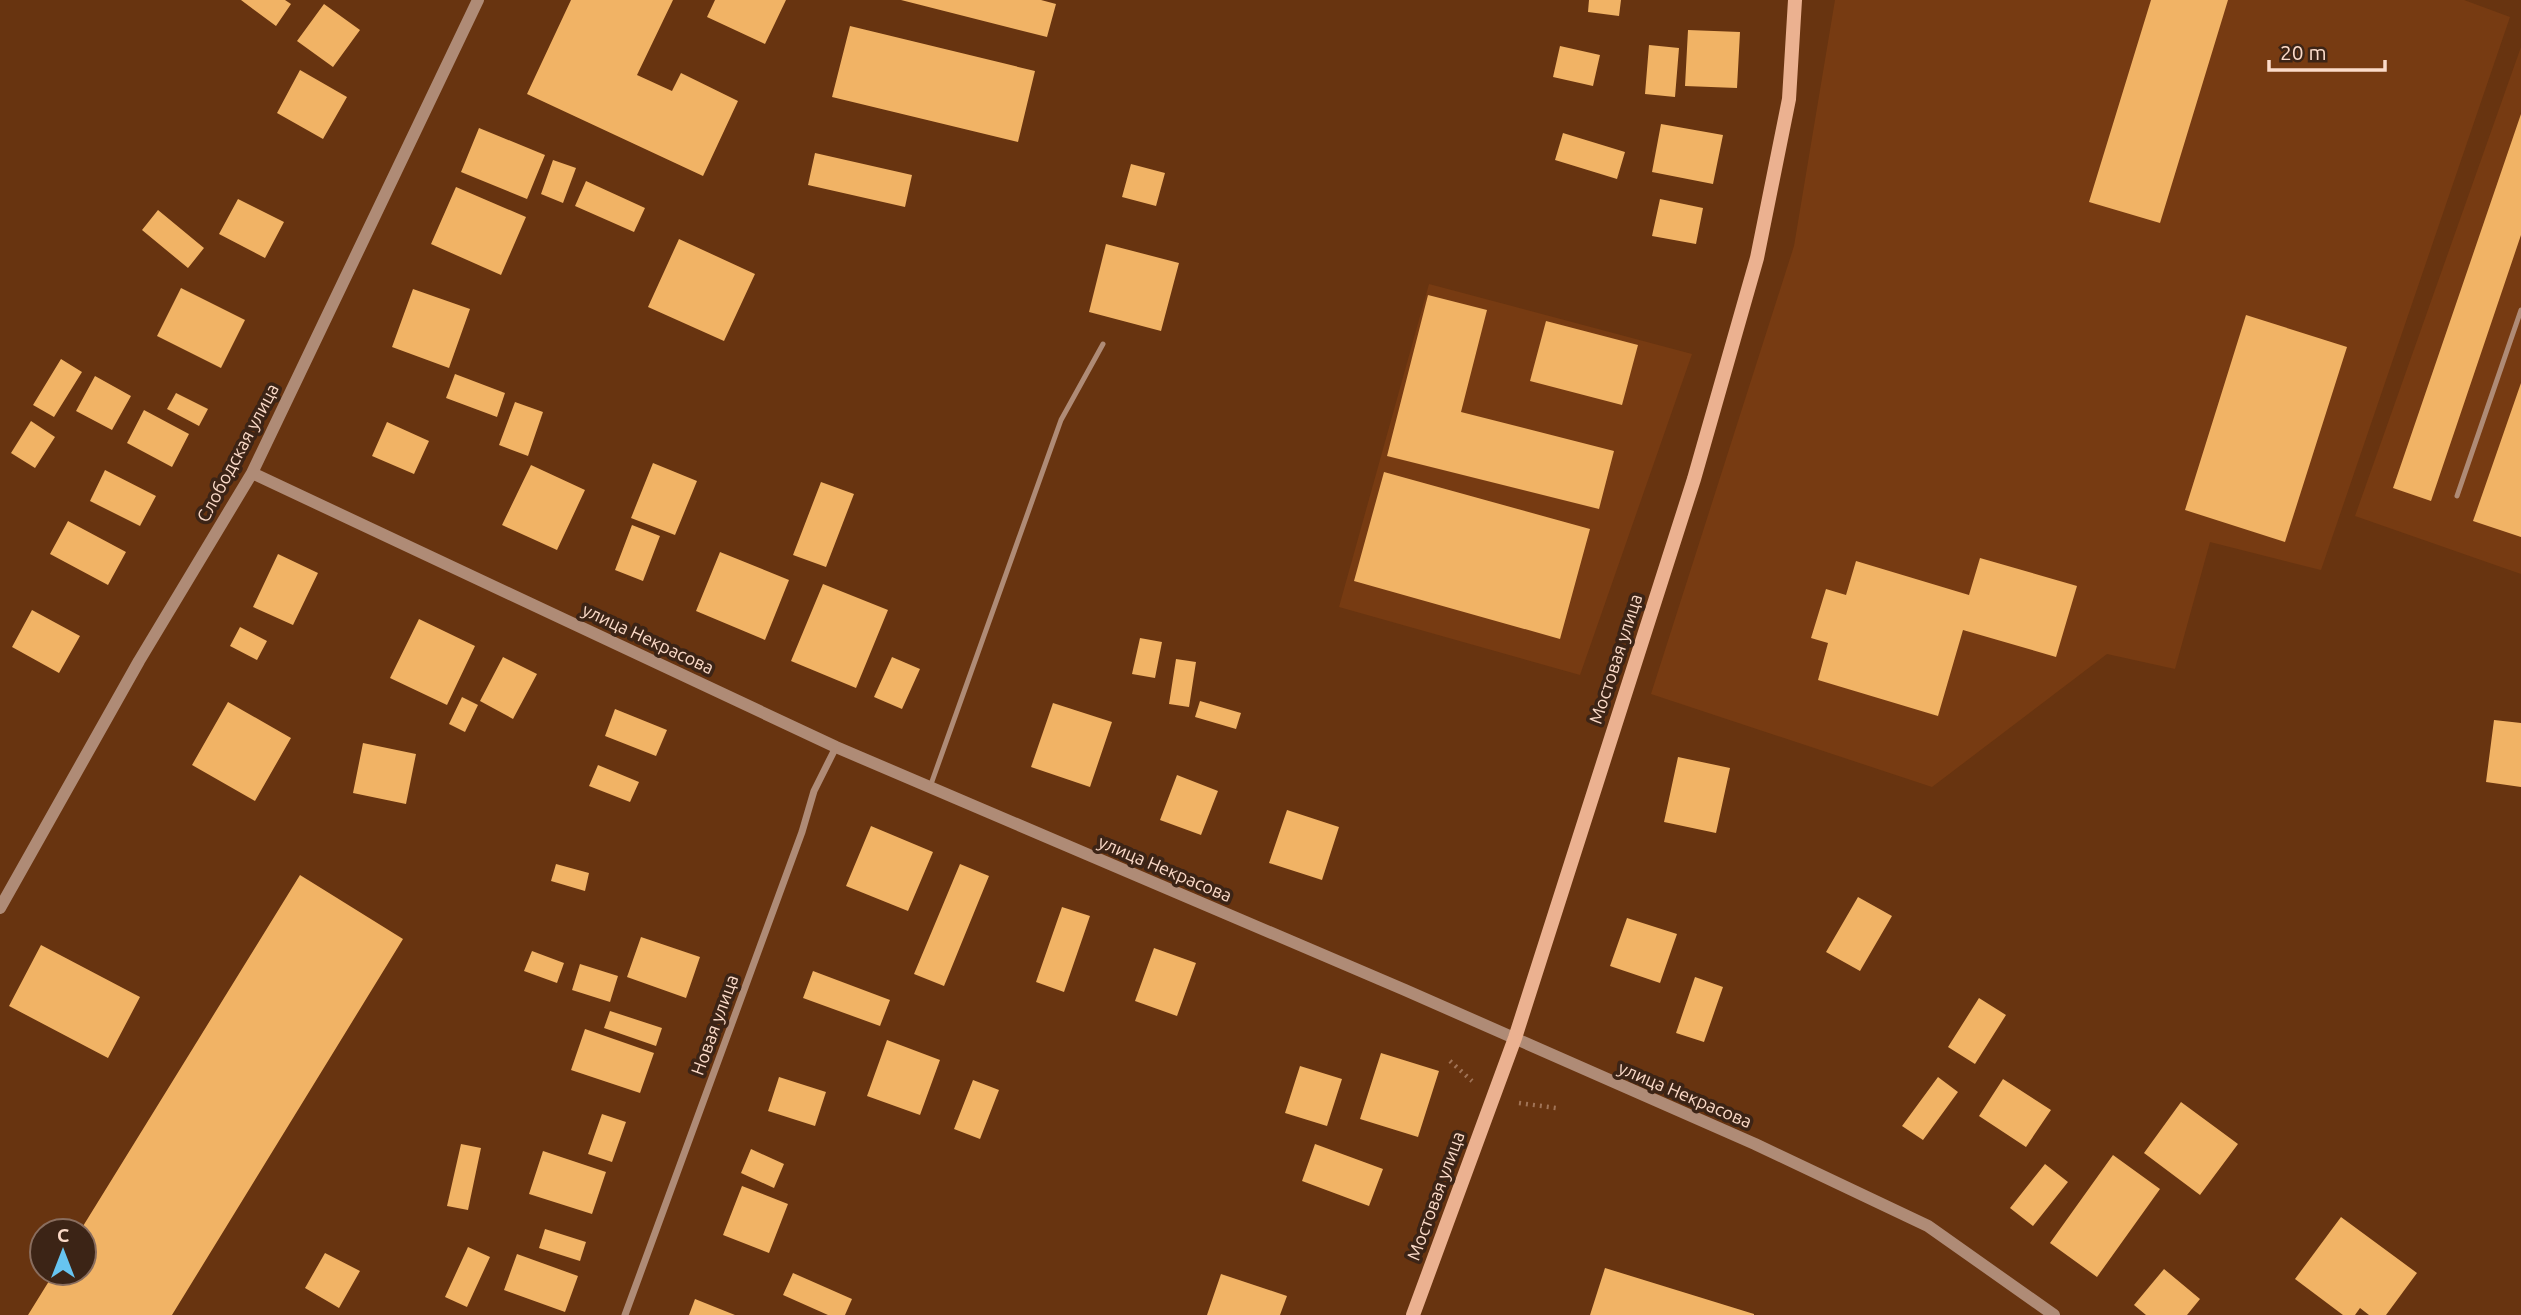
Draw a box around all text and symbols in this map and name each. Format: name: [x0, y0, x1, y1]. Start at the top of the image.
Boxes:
scale bar: [2269, 28, 2384, 72]
text: 20 m: [2280, 40, 2327, 64]
street label: Слободская улица: [192, 380, 282, 525]
street label: Мостовая улица: [1585, 591, 1646, 726]
street label: улица Некрасова: [579, 599, 717, 677]
street label: улица Некрасова: [1096, 831, 1235, 905]
street label: Новая улица: [687, 972, 741, 1078]
street label: улица Некрасова: [1616, 1057, 1755, 1131]
street label: Мостовая улица: [1402, 1129, 1468, 1263]
north arrow: [28, 1217, 98, 1287]
text: С: [57, 1224, 69, 1246]

